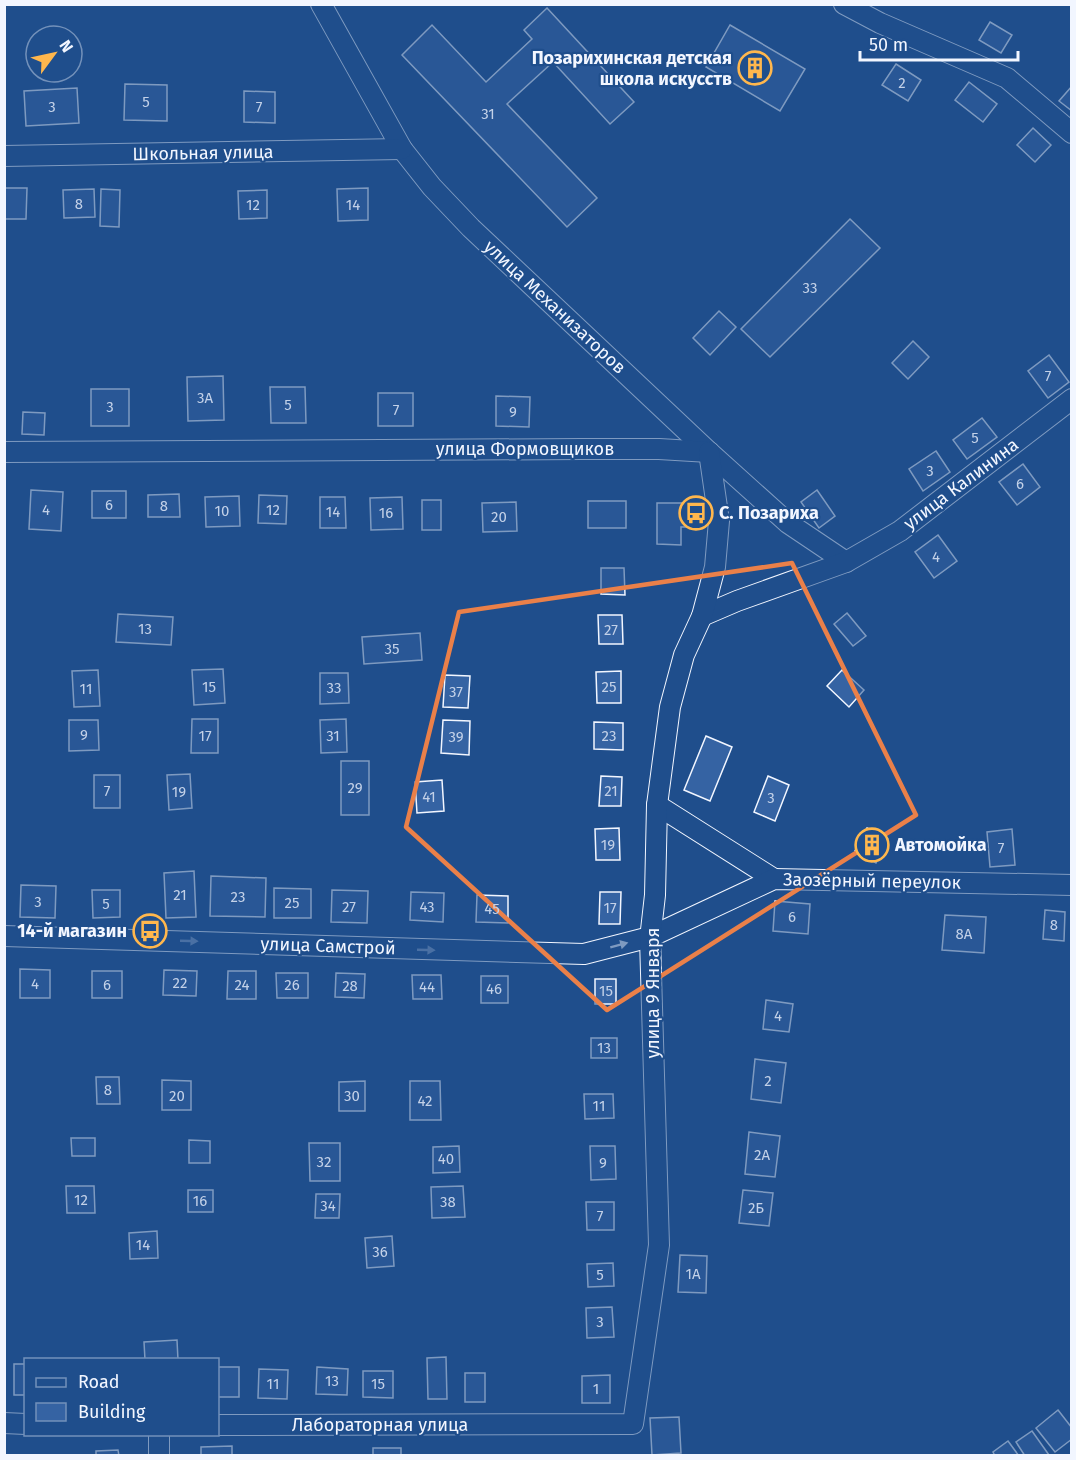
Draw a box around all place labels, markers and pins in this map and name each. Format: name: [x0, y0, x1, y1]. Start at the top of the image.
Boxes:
place label: Позарихинская детская школа искусств: [532, 47, 732, 90]
building icon: Позарихинская детская школа искусств: [737, 50, 773, 86]
bus stop icon: С. Позариха: [678, 495, 714, 531]
place label: С. Позариха: [719, 502, 819, 524]
building icon: Автомойка: [854, 827, 890, 863]
place label: Автомойка: [894, 834, 987, 856]
bus stop icon: 14-й магазин: [132, 913, 168, 949]
place label: 14-й магазин: [17, 920, 127, 942]

